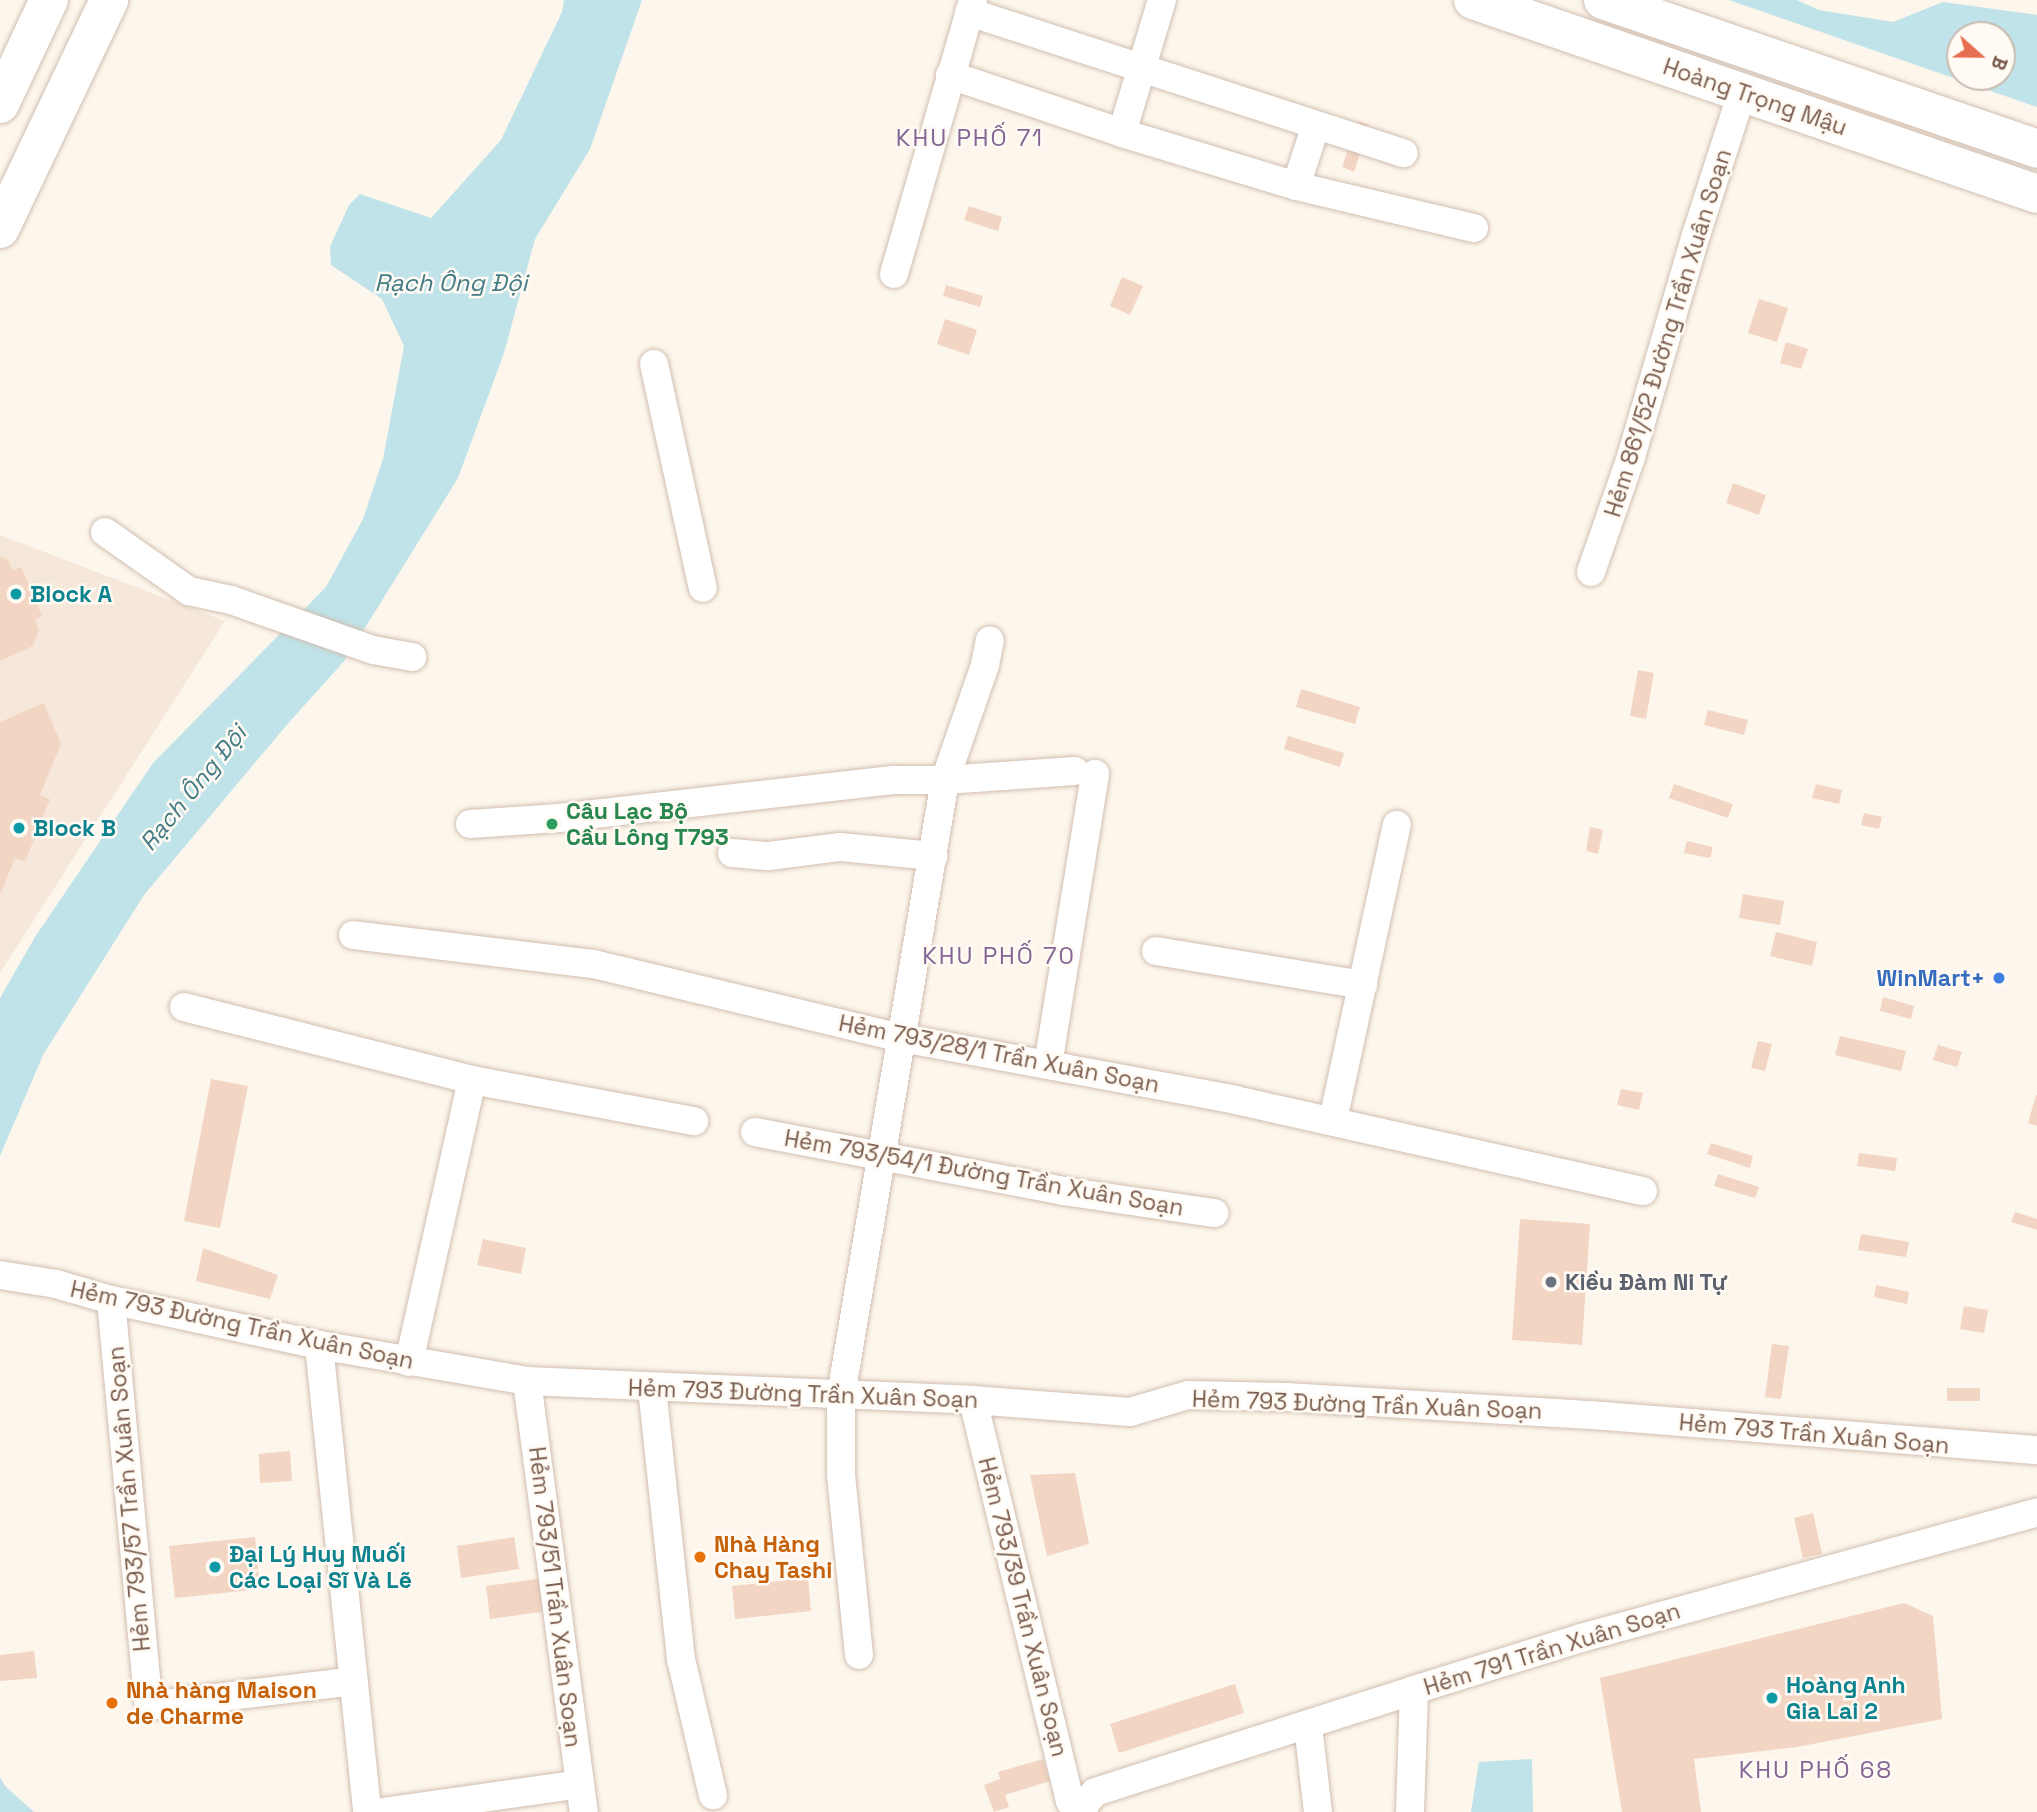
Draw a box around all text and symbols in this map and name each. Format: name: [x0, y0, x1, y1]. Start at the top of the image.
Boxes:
north arrow: [1946, 21, 2016, 91]
street label: Hoàng Trọng Mậu: [1659, 52, 1851, 142]
text: B: [1985, 53, 2013, 73]
district label: KHU PHỐ 71: [897, 124, 1043, 152]
street label: Hẻm 861/52 Đường Trần Xuân Soạn: [1599, 145, 1737, 521]
water label: Rạch Ông Đội: [375, 269, 527, 297]
place label: Block A: [30, 580, 112, 608]
marker: Block A: [8, 586, 24, 602]
water label: Rạch Ông Đội: [134, 720, 252, 856]
place label: Câu Lạc Bộ Cầu Lông T793: [566, 797, 729, 851]
place label: Block B: [33, 814, 116, 842]
marker: Câu Lạc Bộ Cầu Lông T793: [544, 816, 560, 832]
marker: Block B: [11, 820, 27, 836]
district label: KHU PHỐ 70: [923, 942, 1075, 970]
place label: WinMart+: [1877, 964, 1985, 992]
marker: WinMart+: [1991, 970, 2007, 986]
street label: Hẻm 793/28/1 Trần Xuân Soạn: [836, 1009, 1162, 1099]
street label: Hẻm 793/54/1 Đường Trần Xuân Soạn: [782, 1124, 1186, 1222]
place label: Kiều Đàm Ni Tự: [1565, 1268, 1728, 1296]
marker: Kiều Đàm Ni Tự: [1543, 1274, 1559, 1290]
street label: Hẻm 793 Đường Trần Xuân Soạn: [67, 1275, 417, 1375]
street label: Hẻm 793/57 Trần Xuân Soạn: [102, 1345, 156, 1653]
street label: Hẻm 793 Đường Trần Xuân Soạn: [627, 1374, 979, 1414]
street label: Hẻm 793 Đường Trần Xuân Soạn: [1191, 1385, 1543, 1425]
street label: Hẻm 793 Trần Xuân Soạn: [1677, 1408, 1951, 1460]
street label: Hẻm 793/51 Trần Xuân Soạn: [523, 1445, 587, 1749]
street label: Hẻm 793/39 Trần Xuân Soạn: [972, 1454, 1074, 1760]
place label: Nhà Hàng Chay Tashi: [714, 1530, 833, 1584]
place label: Đại Lý Huy Muối Các Loại Sĩ Và Lẽ: [229, 1540, 412, 1594]
marker: Nhà Hàng Chay Tashi: [692, 1549, 708, 1565]
marker: Đại Lý Huy Muối Các Loại Sĩ Và Lẽ: [207, 1559, 223, 1575]
street label: Hẻm 791 Trần Xuân Soạn: [1420, 1597, 1684, 1701]
place label: Hoàng Anh Gia Lai 2: [1786, 1671, 1906, 1725]
place label: Nhà hàng Maison de Charme: [126, 1676, 317, 1730]
marker: Hoàng Anh Gia Lai 2: [1764, 1690, 1780, 1706]
marker: Nhà hàng Maison de Charme: [104, 1695, 120, 1711]
district label: KHU PHỐ 68: [1740, 1756, 1892, 1784]

